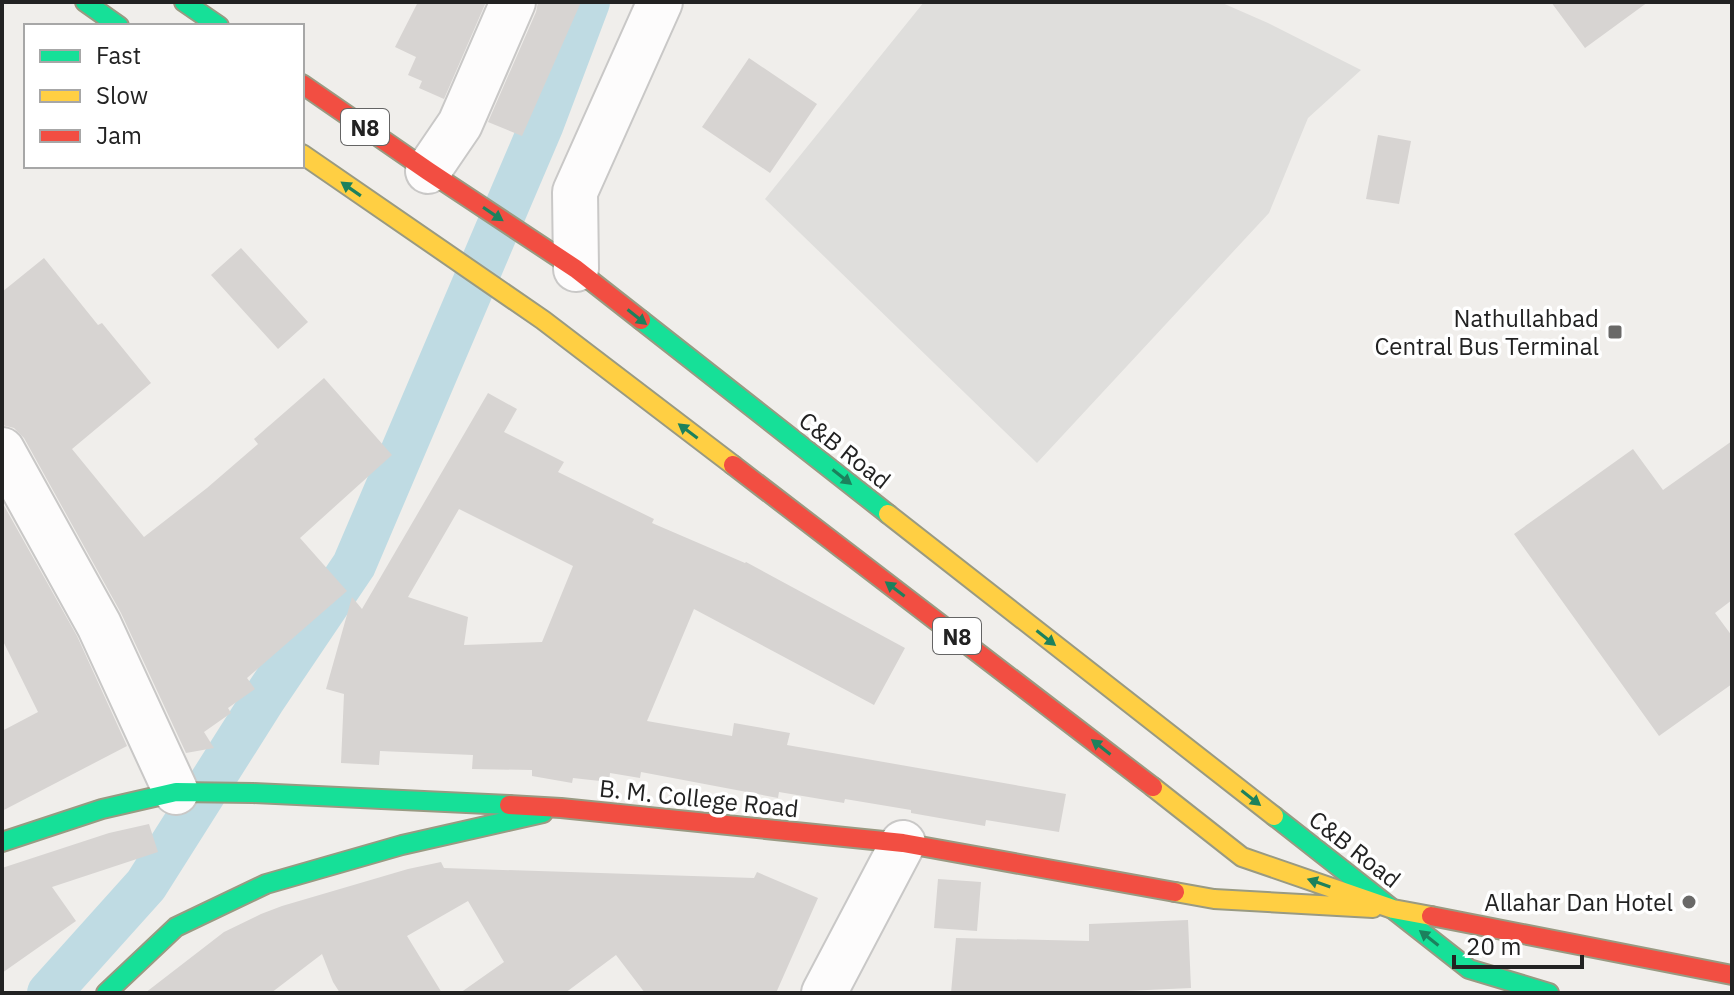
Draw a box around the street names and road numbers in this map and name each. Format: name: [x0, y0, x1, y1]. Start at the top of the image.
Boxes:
road number: N8: [341, 109, 389, 145]
street label: C&B Road: [793, 404, 897, 496]
road number: N8: [933, 618, 981, 654]
street label: B. M. College Road: [598, 772, 800, 824]
street label: C&B Road: [1303, 803, 1407, 895]

